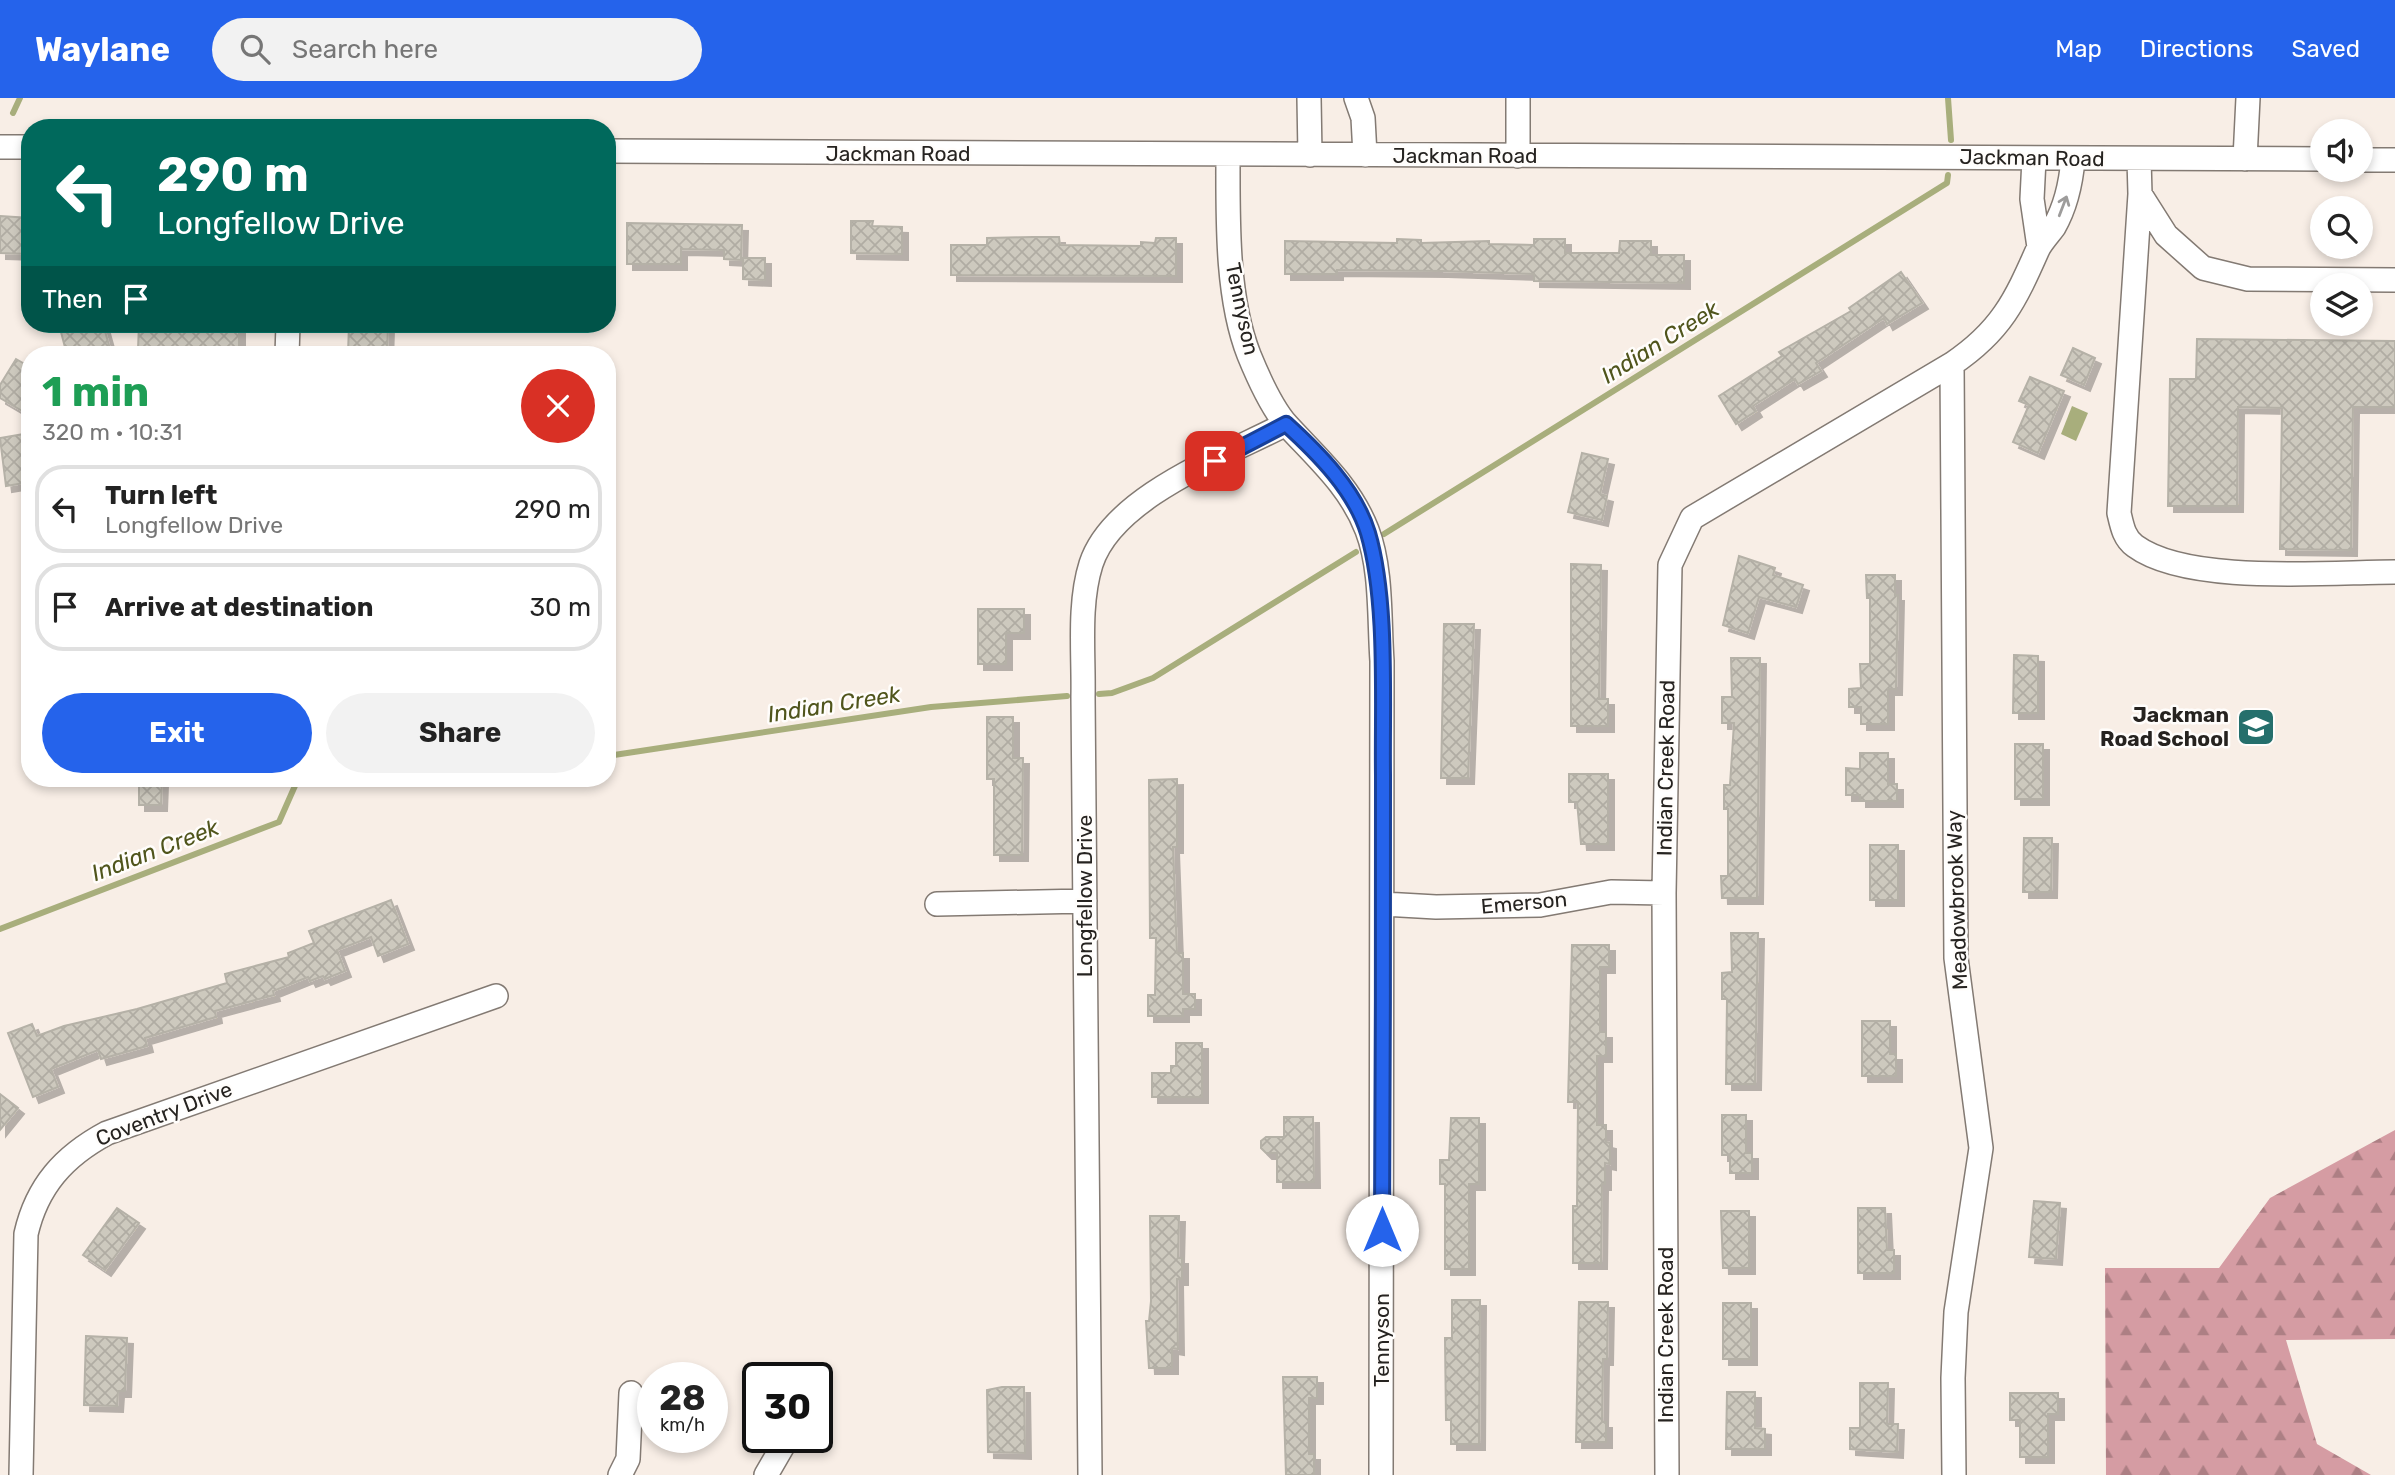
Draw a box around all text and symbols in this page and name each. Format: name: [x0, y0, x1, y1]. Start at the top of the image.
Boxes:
search box: [212, 18, 702, 81]
text: Waylane: [35, 30, 170, 69]
icon: search: [236, 30, 274, 68]
text: Search here: [292, 34, 438, 65]
text: Map: [2055, 35, 2102, 63]
text: Directions: [2140, 35, 2253, 63]
text: Saved: [2291, 35, 2360, 63]
map controls: [2310, 119, 2373, 336]
button: sound: [2310, 119, 2373, 182]
street label: Jackman Road: [825, 141, 971, 166]
street label: Jackman Road: [1392, 143, 1538, 168]
street label: Jackman Road: [1959, 144, 2105, 171]
text: 290 m: [157, 145, 309, 203]
icon: left: [42, 147, 133, 238]
one-way arrow: [2058, 195, 2071, 217]
button: search: [2310, 196, 2373, 259]
text: Longfellow Drive: [157, 204, 405, 242]
street label: Tennyson: [1221, 260, 1264, 357]
button: layers: [2310, 273, 2373, 336]
icon: arrive: [117, 280, 155, 318]
text: Then: [42, 284, 103, 315]
water label: Indian Creek: [1596, 294, 1725, 389]
text: 1 min: [42, 367, 149, 417]
button: close: [521, 369, 595, 443]
text: 320 m · 10:31: [42, 418, 182, 446]
pin: [1185, 431, 1245, 491]
icon: arrive: [1196, 442, 1234, 480]
text: Turn left: [105, 480, 217, 511]
icon: left: [46, 490, 84, 528]
text: 290 m: [514, 494, 591, 525]
text: Longfellow Drive: [105, 511, 283, 539]
icon: arrive: [46, 588, 84, 626]
text: Arrive at destination: [105, 592, 373, 623]
text: 30 m: [529, 592, 591, 623]
water label: Indian Creek: [766, 680, 904, 728]
street label: Indian Creek Road: [1651, 680, 1680, 856]
button: Exit: [42, 693, 312, 773]
button: Share: [326, 693, 595, 773]
place label: Jackman Road School: [2100, 702, 2229, 751]
school or university icon: Jackman Road School: [2235, 706, 2277, 748]
street label: Meadowbrook Way: [1941, 809, 1972, 991]
water label: Indian Creek: [87, 812, 224, 887]
street label: Longfellow Drive: [1072, 815, 1097, 977]
street label: Emerson: [1480, 886, 1568, 919]
street label: Coventry Drive: [92, 1076, 236, 1151]
position arrow: [1345, 1193, 1419, 1267]
street label: Indian Creek Road: [1653, 1247, 1678, 1423]
street label: Tennyson: [1369, 1293, 1394, 1387]
speed limit sign: 30: [742, 1362, 833, 1453]
text: 28: [659, 1377, 706, 1419]
text: km/h: [660, 1414, 705, 1436]

